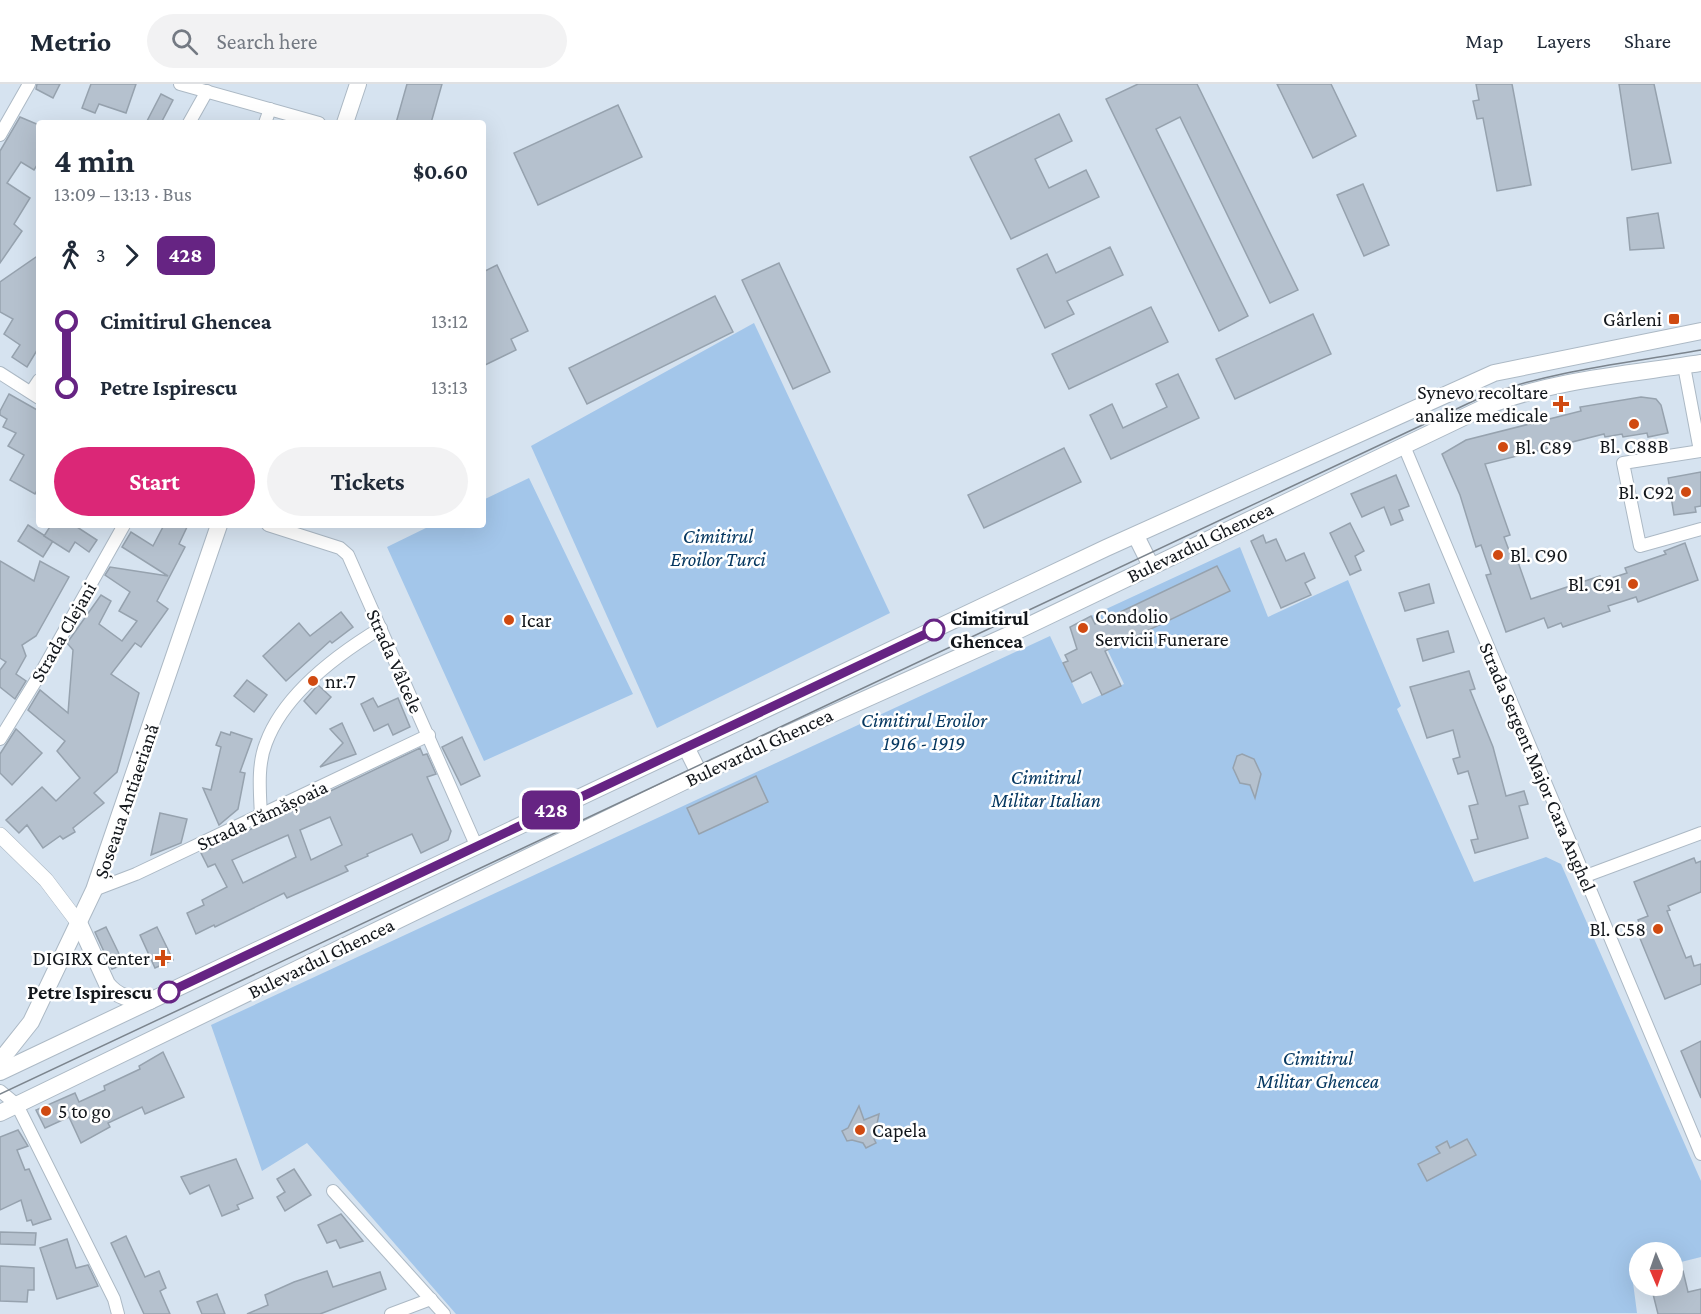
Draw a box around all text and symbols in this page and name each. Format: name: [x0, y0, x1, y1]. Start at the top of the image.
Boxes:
search box: [147, 14, 567, 68]
icon: search: [168, 25, 201, 58]
text: Metrio: [30, 26, 111, 57]
text: Search here: [216, 29, 317, 54]
text: Map: [1465, 29, 1504, 53]
text: Layers: [1537, 29, 1591, 53]
text: Share: [1624, 29, 1671, 53]
text: 4 min: [54, 142, 135, 179]
text: $0.60: [413, 159, 468, 184]
text: 13:09 – 13:13 · Bus: [54, 183, 192, 205]
icon: walk: [54, 239, 87, 272]
icon: forward: [115, 239, 148, 272]
text: 428: [169, 243, 203, 267]
text: 3: [96, 244, 106, 266]
place label: Gârleni: [1603, 308, 1662, 330]
text: Cimitirul Ghencea: [100, 309, 271, 334]
text: 13:12: [431, 310, 468, 332]
marker: Gârleni: [1667, 312, 1681, 326]
text: Petre Ispirescu: [100, 375, 237, 400]
text: 13:13: [431, 376, 468, 398]
place label: Synevo recoltare analize medicale: [1415, 381, 1548, 426]
marker: Synevo recoltare analize medicale: [1552, 395, 1570, 413]
marker: Bl. C88B: [1627, 417, 1641, 431]
place label: Bl. C88B: [1600, 435, 1668, 457]
place label: Bl. C89: [1515, 436, 1572, 458]
marker: Bl. C89: [1496, 440, 1510, 454]
button: Start: [54, 447, 255, 516]
button: Tickets: [267, 447, 468, 516]
place label: Bl. C92: [1618, 481, 1674, 503]
marker: Bl. C92: [1679, 485, 1693, 499]
street label: Bulevardul Ghencea: [1123, 497, 1277, 587]
park label: Cimitirul Eroilor Turci: [670, 525, 766, 570]
place label: Bl. C90: [1510, 544, 1568, 566]
marker: Bl. C90: [1491, 548, 1505, 562]
place label: Bl. C91: [1568, 573, 1621, 595]
marker: Bl. C91: [1626, 577, 1640, 591]
street label: Strada Clejani: [26, 578, 101, 686]
place label: Condolio Servicii Funerare: [1095, 605, 1229, 650]
street label: Strada Vâlcele: [362, 606, 428, 717]
place label: Cimitirul Ghencea: [950, 607, 1029, 652]
place label: Icar: [521, 609, 552, 631]
marker: Icar: [502, 613, 516, 627]
marker: Cimitirul Ghencea: [923, 619, 945, 641]
marker: Condolio Servicii Funerare: [1076, 621, 1090, 635]
street label: Strada Sergent Major Cara Anghel: [1474, 639, 1601, 895]
place label: nr.7: [325, 670, 356, 692]
marker: nr.7: [306, 674, 320, 688]
street label: Bulevardul Ghencea: [682, 703, 836, 791]
park label: Cimitirul Eroilor 1916 - 1919: [861, 709, 988, 754]
street label: Șoseaua Antiaeriană: [89, 721, 165, 882]
park label: Cimitirul Militar Italian: [990, 766, 1101, 811]
street label: Strada Tămășoaia: [193, 775, 332, 857]
line badge: 428: [516, 790, 586, 830]
text: 428: [534, 798, 568, 822]
street label: Bulevardul Ghencea: [244, 913, 398, 1003]
place label: Bl. C58: [1590, 918, 1646, 940]
marker: Bl. C58: [1651, 922, 1665, 936]
place label: DIGIRX Center: [33, 947, 150, 969]
marker: DIGIRX Center: [154, 949, 172, 967]
place label: Petre Ispirescu: [27, 981, 153, 1003]
marker: Petre Ispirescu: [158, 981, 180, 1003]
park label: Cimitirul Militar Ghencea: [1256, 1047, 1379, 1092]
place label: 5 to go: [58, 1100, 111, 1123]
marker: 5 to go: [39, 1104, 53, 1118]
place label: Capela: [872, 1119, 927, 1142]
marker: Capela: [853, 1123, 867, 1137]
north arrow: [1629, 1242, 1683, 1296]
map controls: [1629, 1242, 1683, 1296]

